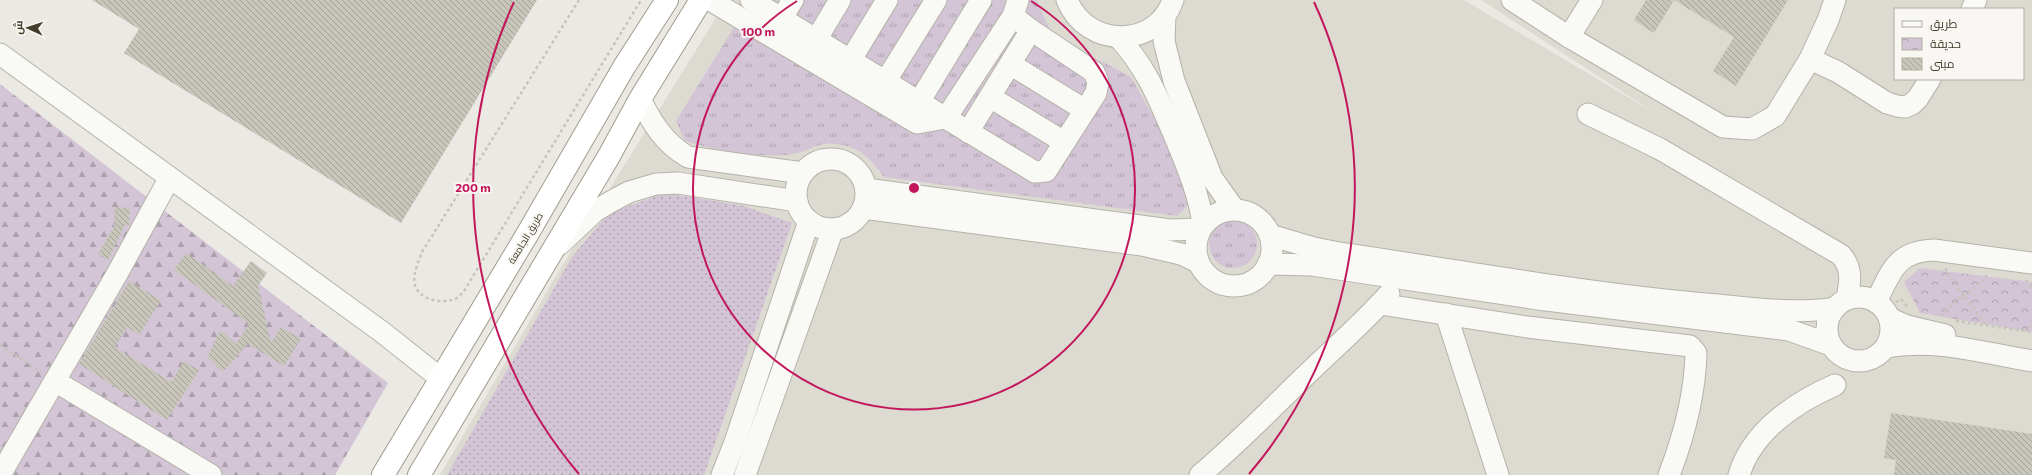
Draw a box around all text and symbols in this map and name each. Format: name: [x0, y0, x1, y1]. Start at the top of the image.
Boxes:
north arrow: [8, 8, 48, 48]
legend: [1894, 8, 2024, 80]
text: طريق: [1930, 16, 1958, 31]
text: ش: [11, 20, 25, 35]
text: 100 m: [741, 24, 775, 38]
text: حديقة: [1930, 36, 1961, 51]
text: مبنى: [1930, 56, 1955, 71]
text: 200 m: [455, 180, 491, 194]
centre of rings: [907, 181, 921, 195]
street label: طريق الجامعة: [505, 210, 546, 266]

